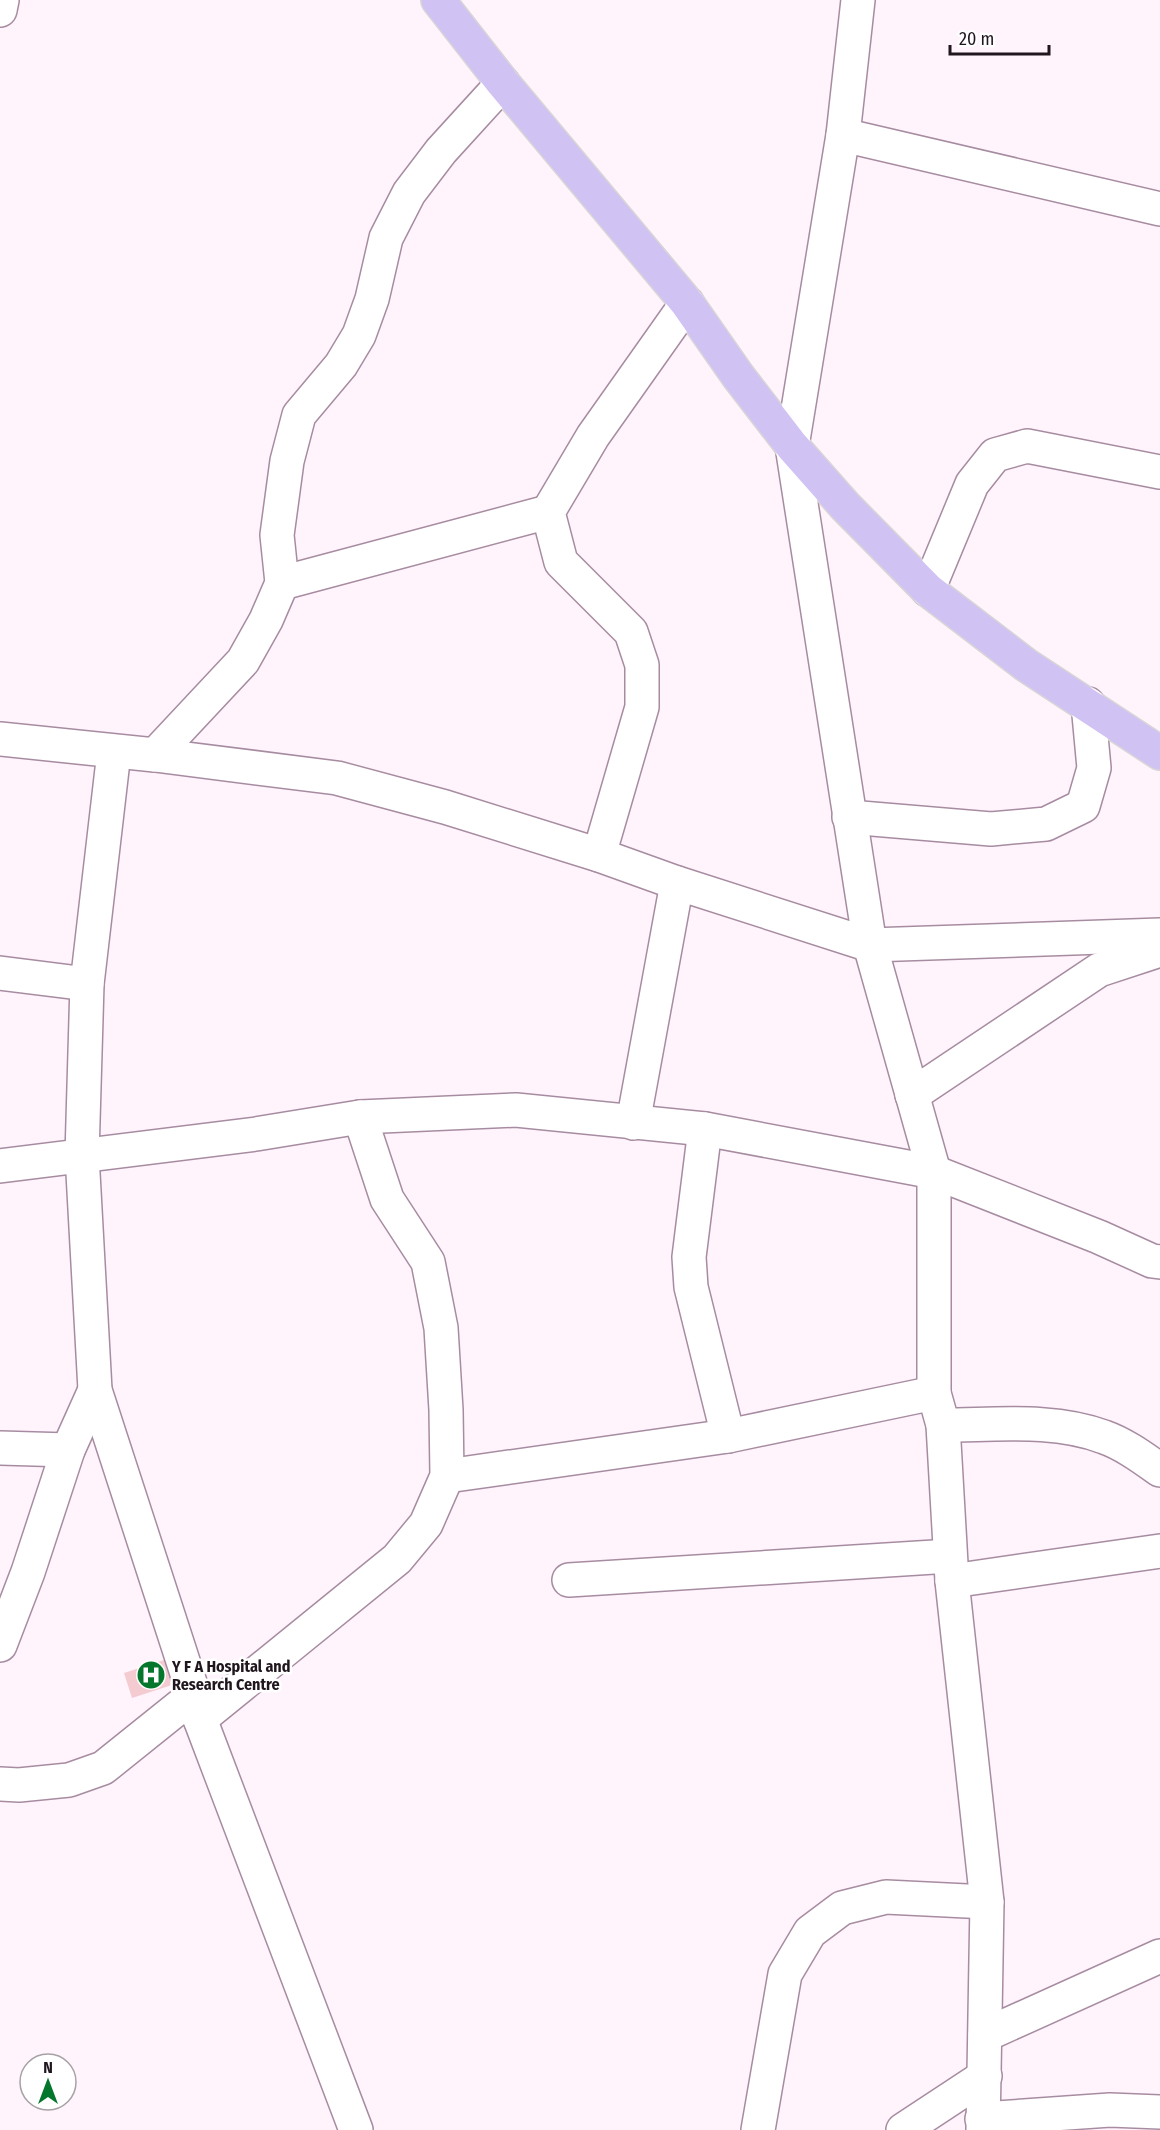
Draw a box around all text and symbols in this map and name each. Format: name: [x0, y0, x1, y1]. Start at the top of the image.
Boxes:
scale bar: [950, 18, 1049, 56]
text: 20 m: [959, 28, 994, 50]
place label: Y F A Hospital and Research Centre: [171, 1657, 290, 1694]
hospital icon: Y F A Hospital and Research Centre: [135, 1659, 167, 1691]
north arrow: [18, 2052, 78, 2112]
text: N: [43, 2058, 53, 2077]

